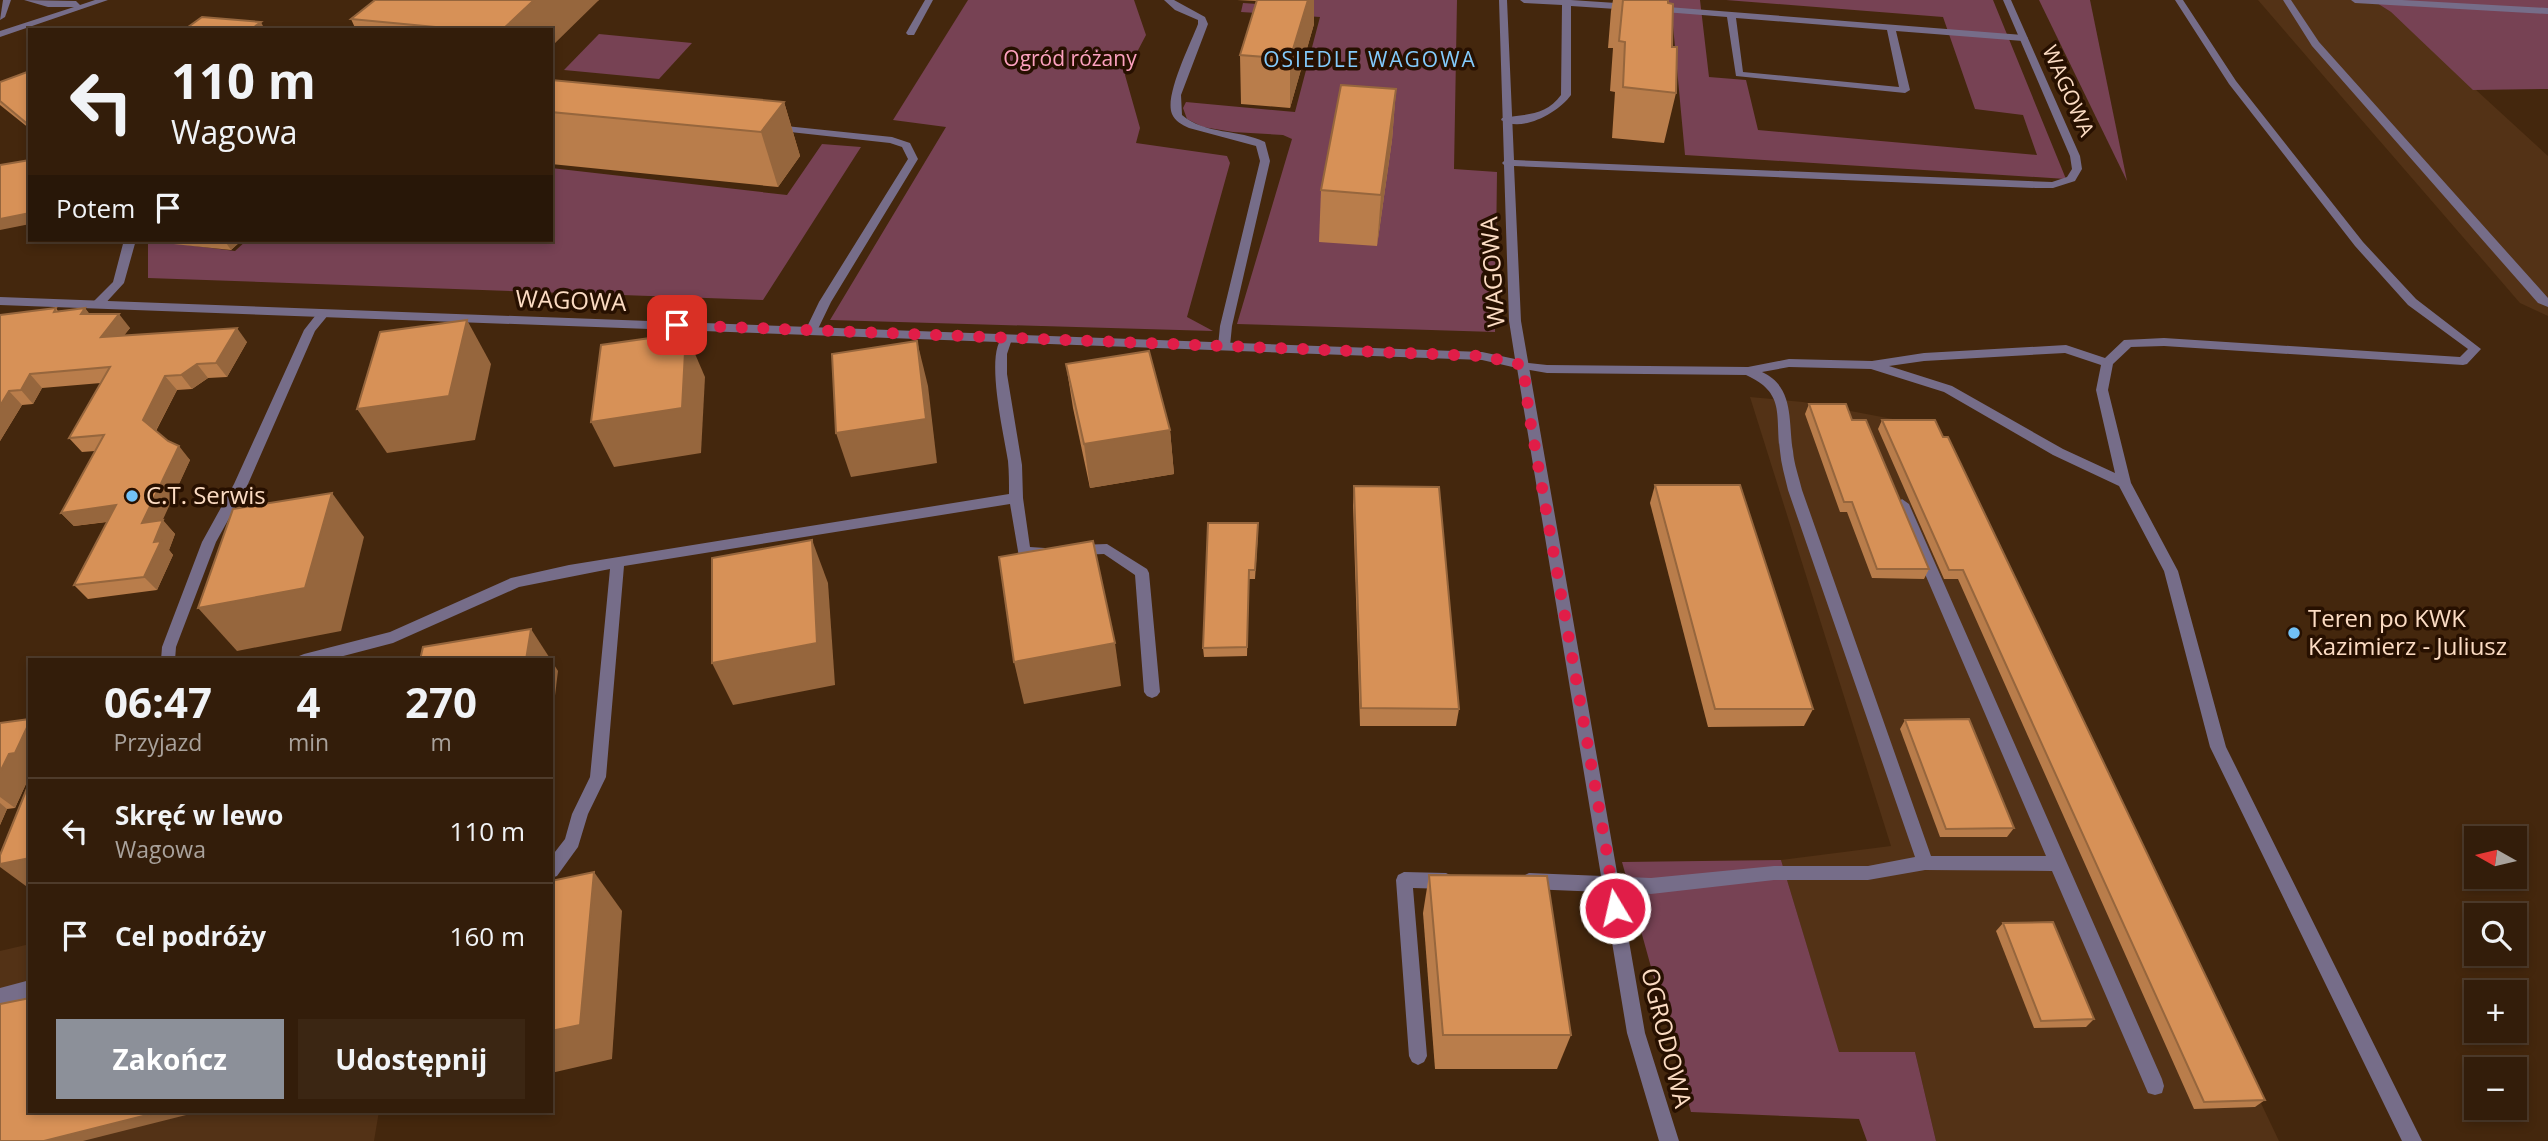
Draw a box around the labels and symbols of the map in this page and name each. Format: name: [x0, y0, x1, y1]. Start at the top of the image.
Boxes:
street label: WAGOWA: [2036, 41, 2102, 141]
park label: Ogród różany: [1003, 44, 1137, 72]
district label: OSIEDLE WAGOWA: [1263, 45, 1477, 73]
street label: WAGOWA: [1471, 215, 1512, 329]
street label: WAGOWA: [515, 281, 628, 318]
pin: [647, 295, 707, 355]
place label: C.T. Serwis: [146, 478, 266, 511]
marker: C.T. Serwis: [124, 488, 140, 504]
place label: Teren po KWK Kazimierz - Juliusz: [2308, 601, 2507, 662]
marker: Teren po KWK Kazimierz - Juliusz: [2286, 625, 2302, 641]
north arrow: [2464, 826, 2527, 889]
position arrow: [1578, 871, 1652, 945]
street label: OGRODOWA: [1634, 964, 1701, 1112]

